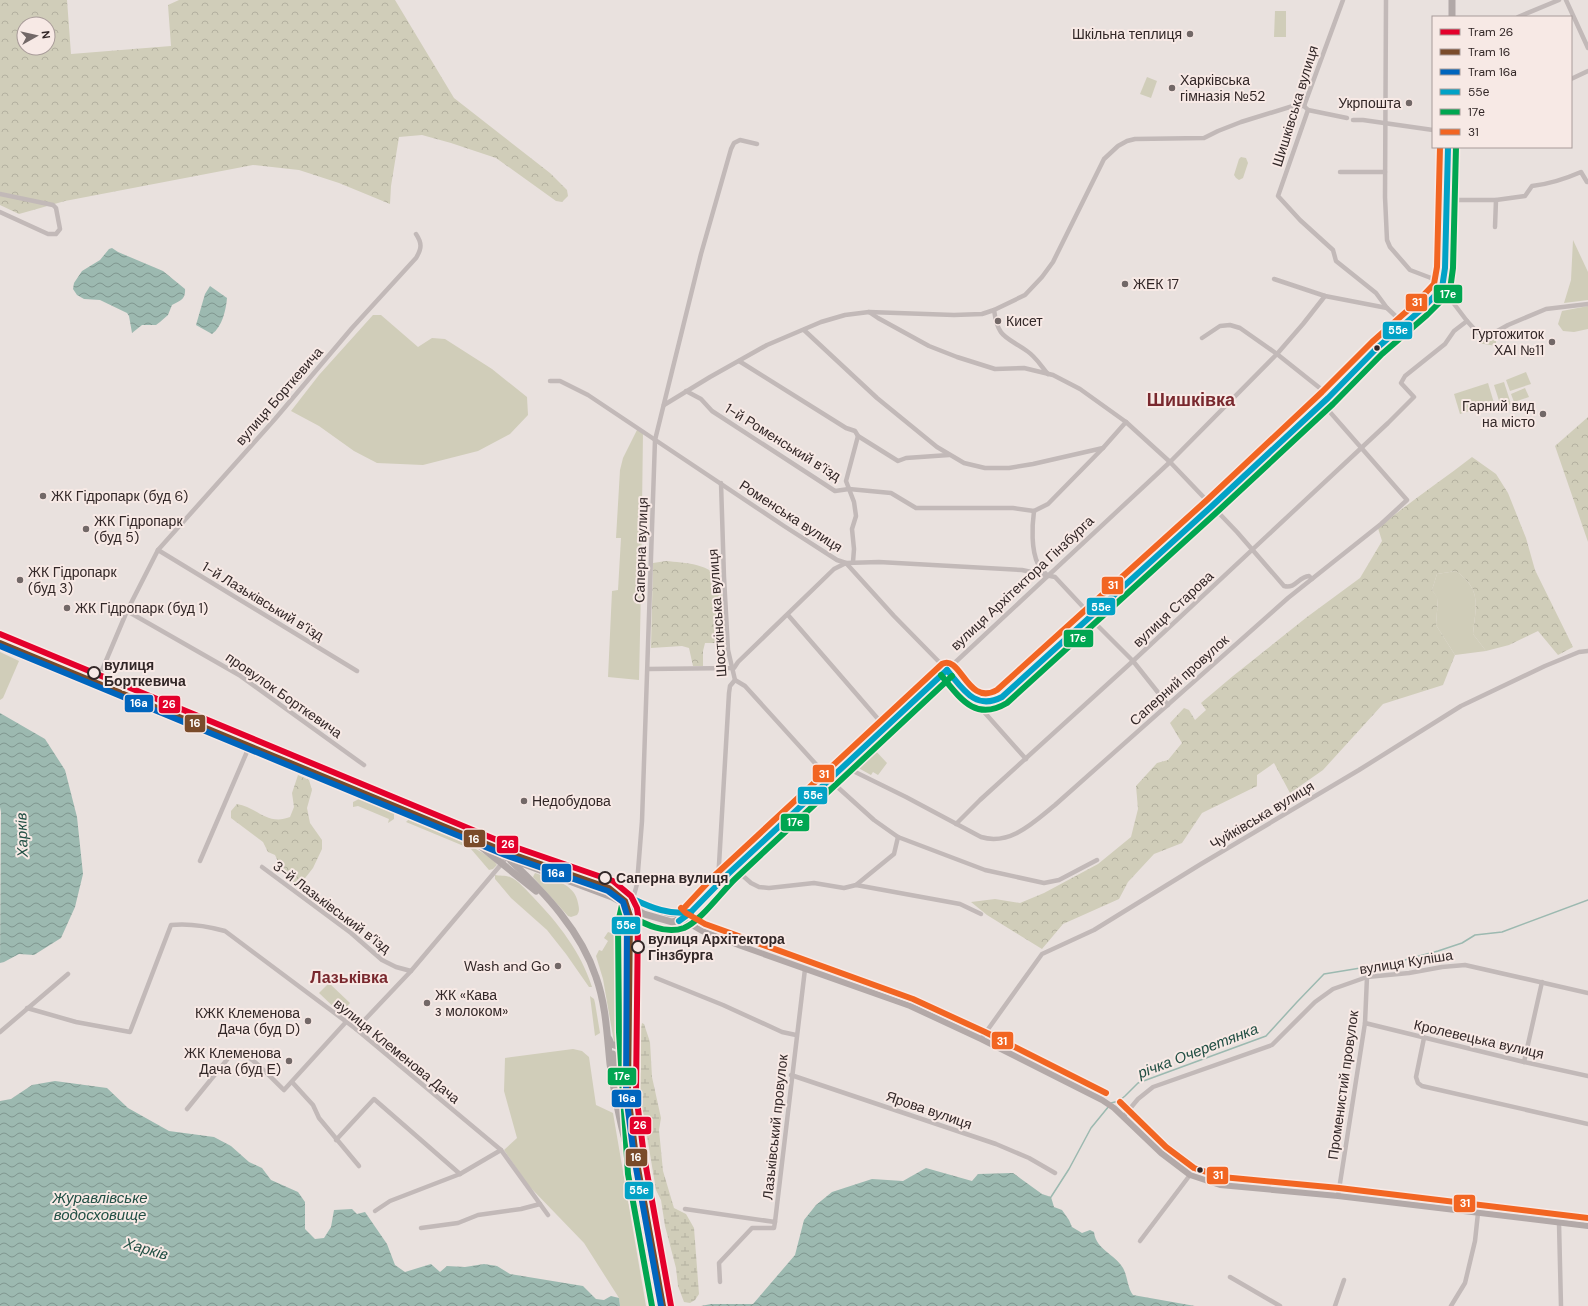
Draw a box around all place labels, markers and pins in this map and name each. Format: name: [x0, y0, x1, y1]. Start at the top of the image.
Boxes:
place label: Шкільна теплиця: [1072, 25, 1182, 43]
marker: Шкільна теплиця: [1185, 29, 1195, 39]
place label: Харківська гімназія №52: [1180, 71, 1265, 105]
marker: Харківська гімназія №52: [1167, 83, 1177, 93]
place label: Укрпошта: [1338, 94, 1401, 112]
marker: Укрпошта: [1404, 98, 1414, 108]
place label: ЖЕК 17: [1133, 275, 1179, 293]
marker: ЖЕК 17: [1120, 279, 1130, 289]
place label: Кисет: [1006, 312, 1043, 330]
marker: Кисет: [993, 316, 1003, 326]
place label: Гуртожиток ХАІ №11: [1472, 325, 1545, 359]
marker: Гуртожиток ХАІ №11: [1547, 337, 1557, 347]
unlabelled marker: [1372, 343, 1382, 353]
place label: Гарний вид на місто: [1462, 397, 1535, 431]
marker: Гарний вид на місто: [1538, 409, 1548, 419]
place label: ЖК Гідропарк (буд 6): [51, 487, 188, 505]
marker: ЖК Гідропарк (буд 6): [38, 491, 48, 501]
place label: ЖК Гідропарк (буд 5): [94, 512, 183, 546]
marker: ЖК Гідропарк (буд 5): [81, 524, 91, 534]
place label: ЖК Гідропарк (буд 3): [28, 563, 117, 597]
marker: ЖК Гідропарк (буд 3): [15, 575, 25, 585]
place label: ЖК Гідропарк (буд 1): [75, 599, 208, 617]
marker: ЖК Гідропарк (буд 1): [62, 603, 72, 613]
place label: вулиця Борткевича: [104, 656, 186, 690]
marker: вулиця Борткевича: [87, 666, 101, 680]
place label: Недобудова: [532, 792, 611, 810]
marker: Недобудова: [519, 796, 529, 806]
place label: Саперна вулиця: [616, 869, 729, 887]
marker: Саперна вулиця: [598, 871, 612, 885]
place label: вулиця Архітектора Гінзбурга: [648, 930, 785, 964]
marker: вулиця Архітектора Гінзбурга: [631, 940, 645, 954]
place label: Wash and Go: [464, 957, 550, 975]
marker: Wash and Go: [553, 961, 563, 971]
place label: ЖК «Кава з молоком»: [435, 986, 508, 1020]
marker: ЖК «Кава з молоком»: [422, 998, 432, 1008]
place label: КЖК Клеменова Дача (буд D): [195, 1004, 300, 1038]
marker: КЖК Клеменова Дача (буд D): [303, 1016, 313, 1026]
place label: ЖК Клеменова Дача (буд Е): [184, 1044, 281, 1078]
marker: ЖК Клеменова Дача (буд Е): [284, 1056, 294, 1066]
unlabelled marker: [1195, 1165, 1205, 1175]

